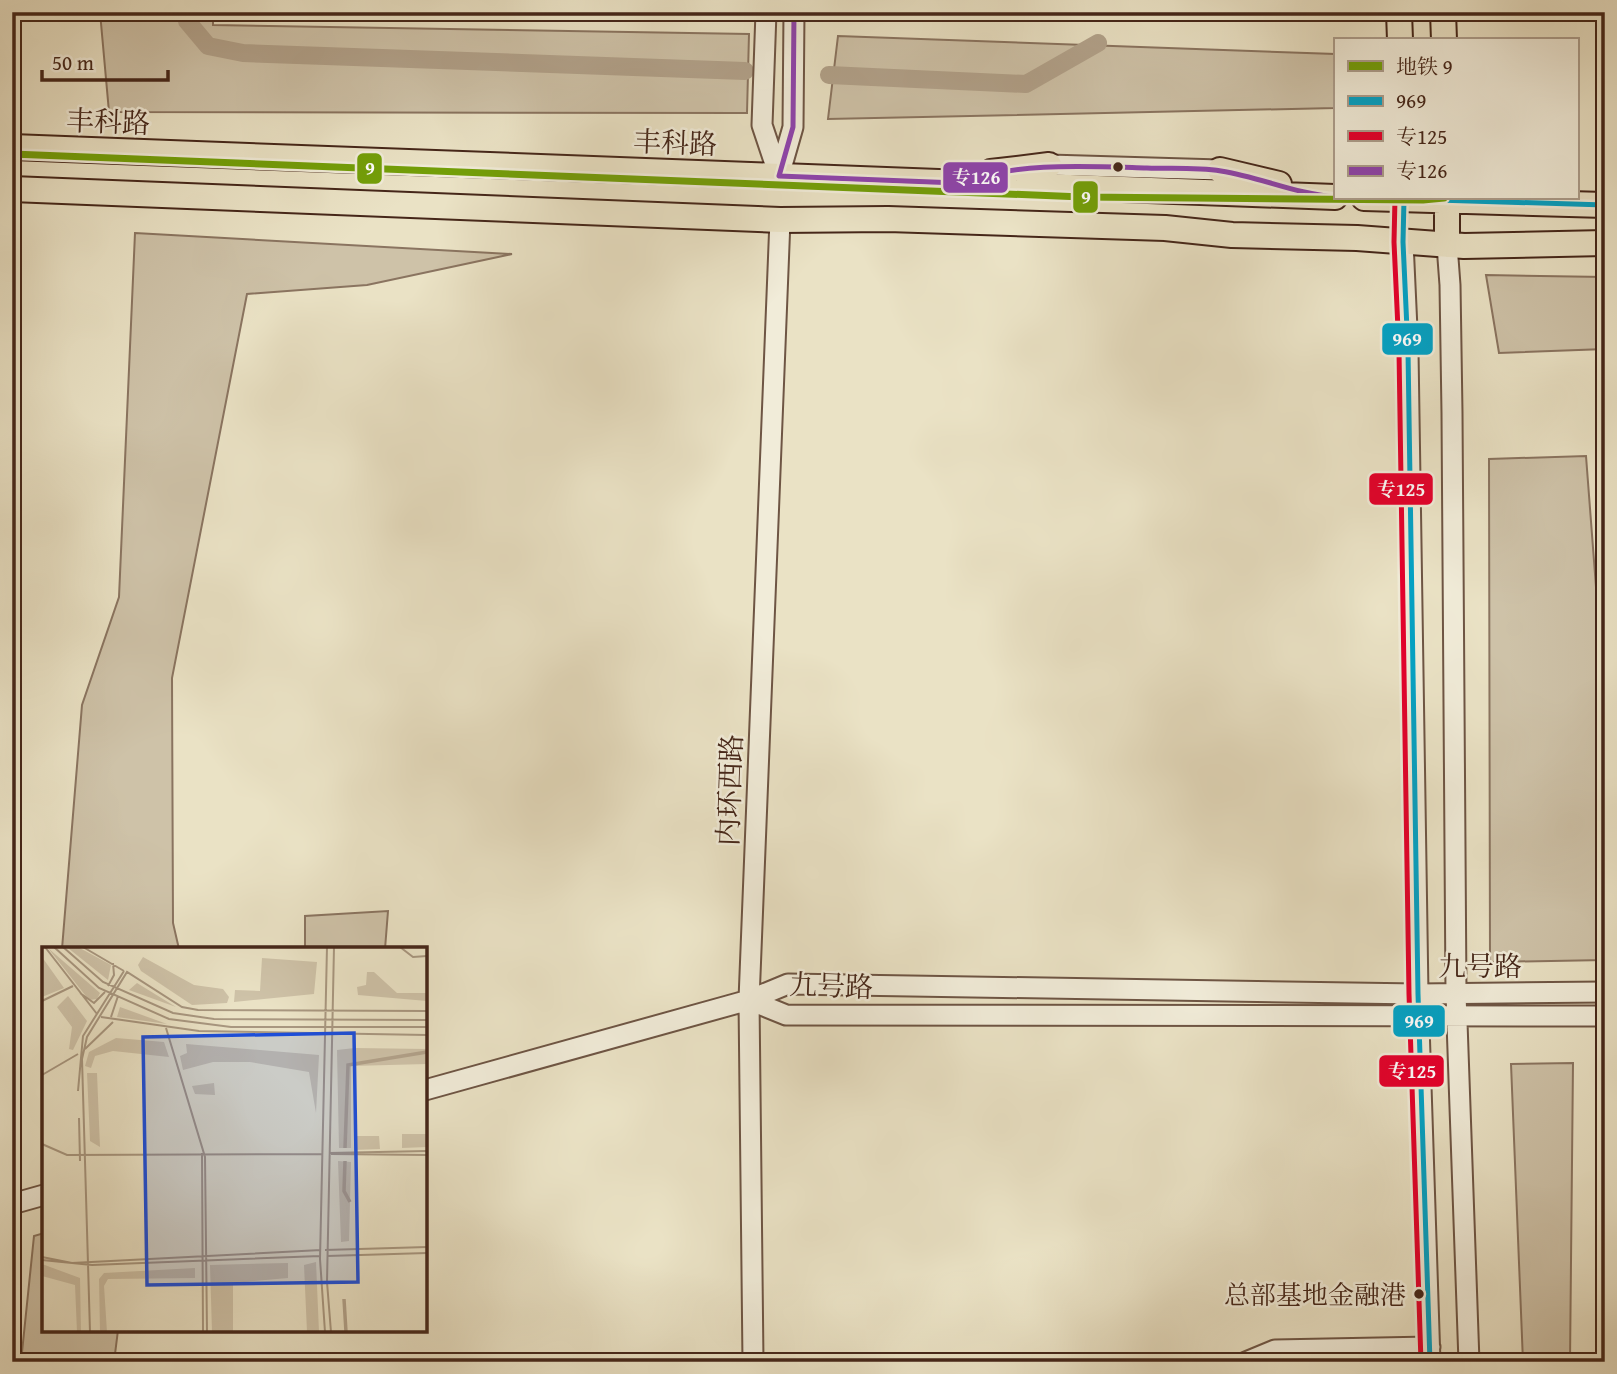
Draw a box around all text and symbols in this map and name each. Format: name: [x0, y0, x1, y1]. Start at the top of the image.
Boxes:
scale bar: [42, 38, 168, 82]
legend: [1334, 38, 1578, 200]
text: 50 m: [52, 47, 94, 78]
text: 地铁 9: [1396, 51, 1453, 82]
text: 969: [1396, 85, 1426, 116]
street label: 丰科路: [65, 99, 151, 143]
street label: 丰科路: [632, 120, 718, 164]
text: 专125: [1396, 121, 1447, 152]
line badge: 9: [356, 152, 383, 185]
text: 9: [365, 154, 375, 182]
text: 专126: [1396, 155, 1447, 186]
unlabelled marker: [1111, 160, 1125, 174]
line badge: 专126: [942, 161, 1009, 194]
text: 专126: [952, 163, 1000, 191]
line badge: 9: [1072, 180, 1099, 214]
text: 9: [1081, 183, 1091, 211]
line badge: 969: [1381, 322, 1434, 356]
text: 969: [1392, 325, 1422, 353]
line badge: 专125: [1368, 472, 1434, 506]
text: 专125: [1377, 475, 1425, 503]
street label: 内环西路: [707, 733, 751, 847]
street label: 九号路: [1438, 945, 1522, 986]
inset map: [42, 947, 427, 1332]
street label: 九号路: [788, 963, 874, 1007]
line badge: 969: [1392, 1004, 1446, 1038]
text: 969: [1404, 1007, 1434, 1035]
line badge: 专125: [1378, 1054, 1445, 1088]
text: 专125: [1388, 1057, 1436, 1085]
place label: 总部基地金融港: [1224, 1275, 1406, 1314]
marker: 总部基地金融港: [1412, 1287, 1426, 1301]

